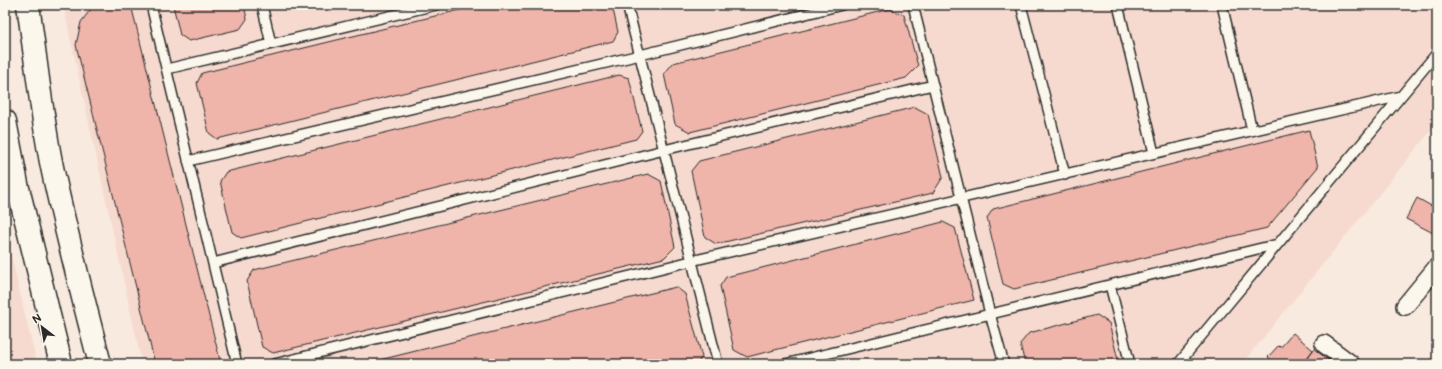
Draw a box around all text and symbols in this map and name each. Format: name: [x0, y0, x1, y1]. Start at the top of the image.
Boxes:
north arrow: [22, 307, 62, 347]
text: N: [30, 311, 44, 327]

